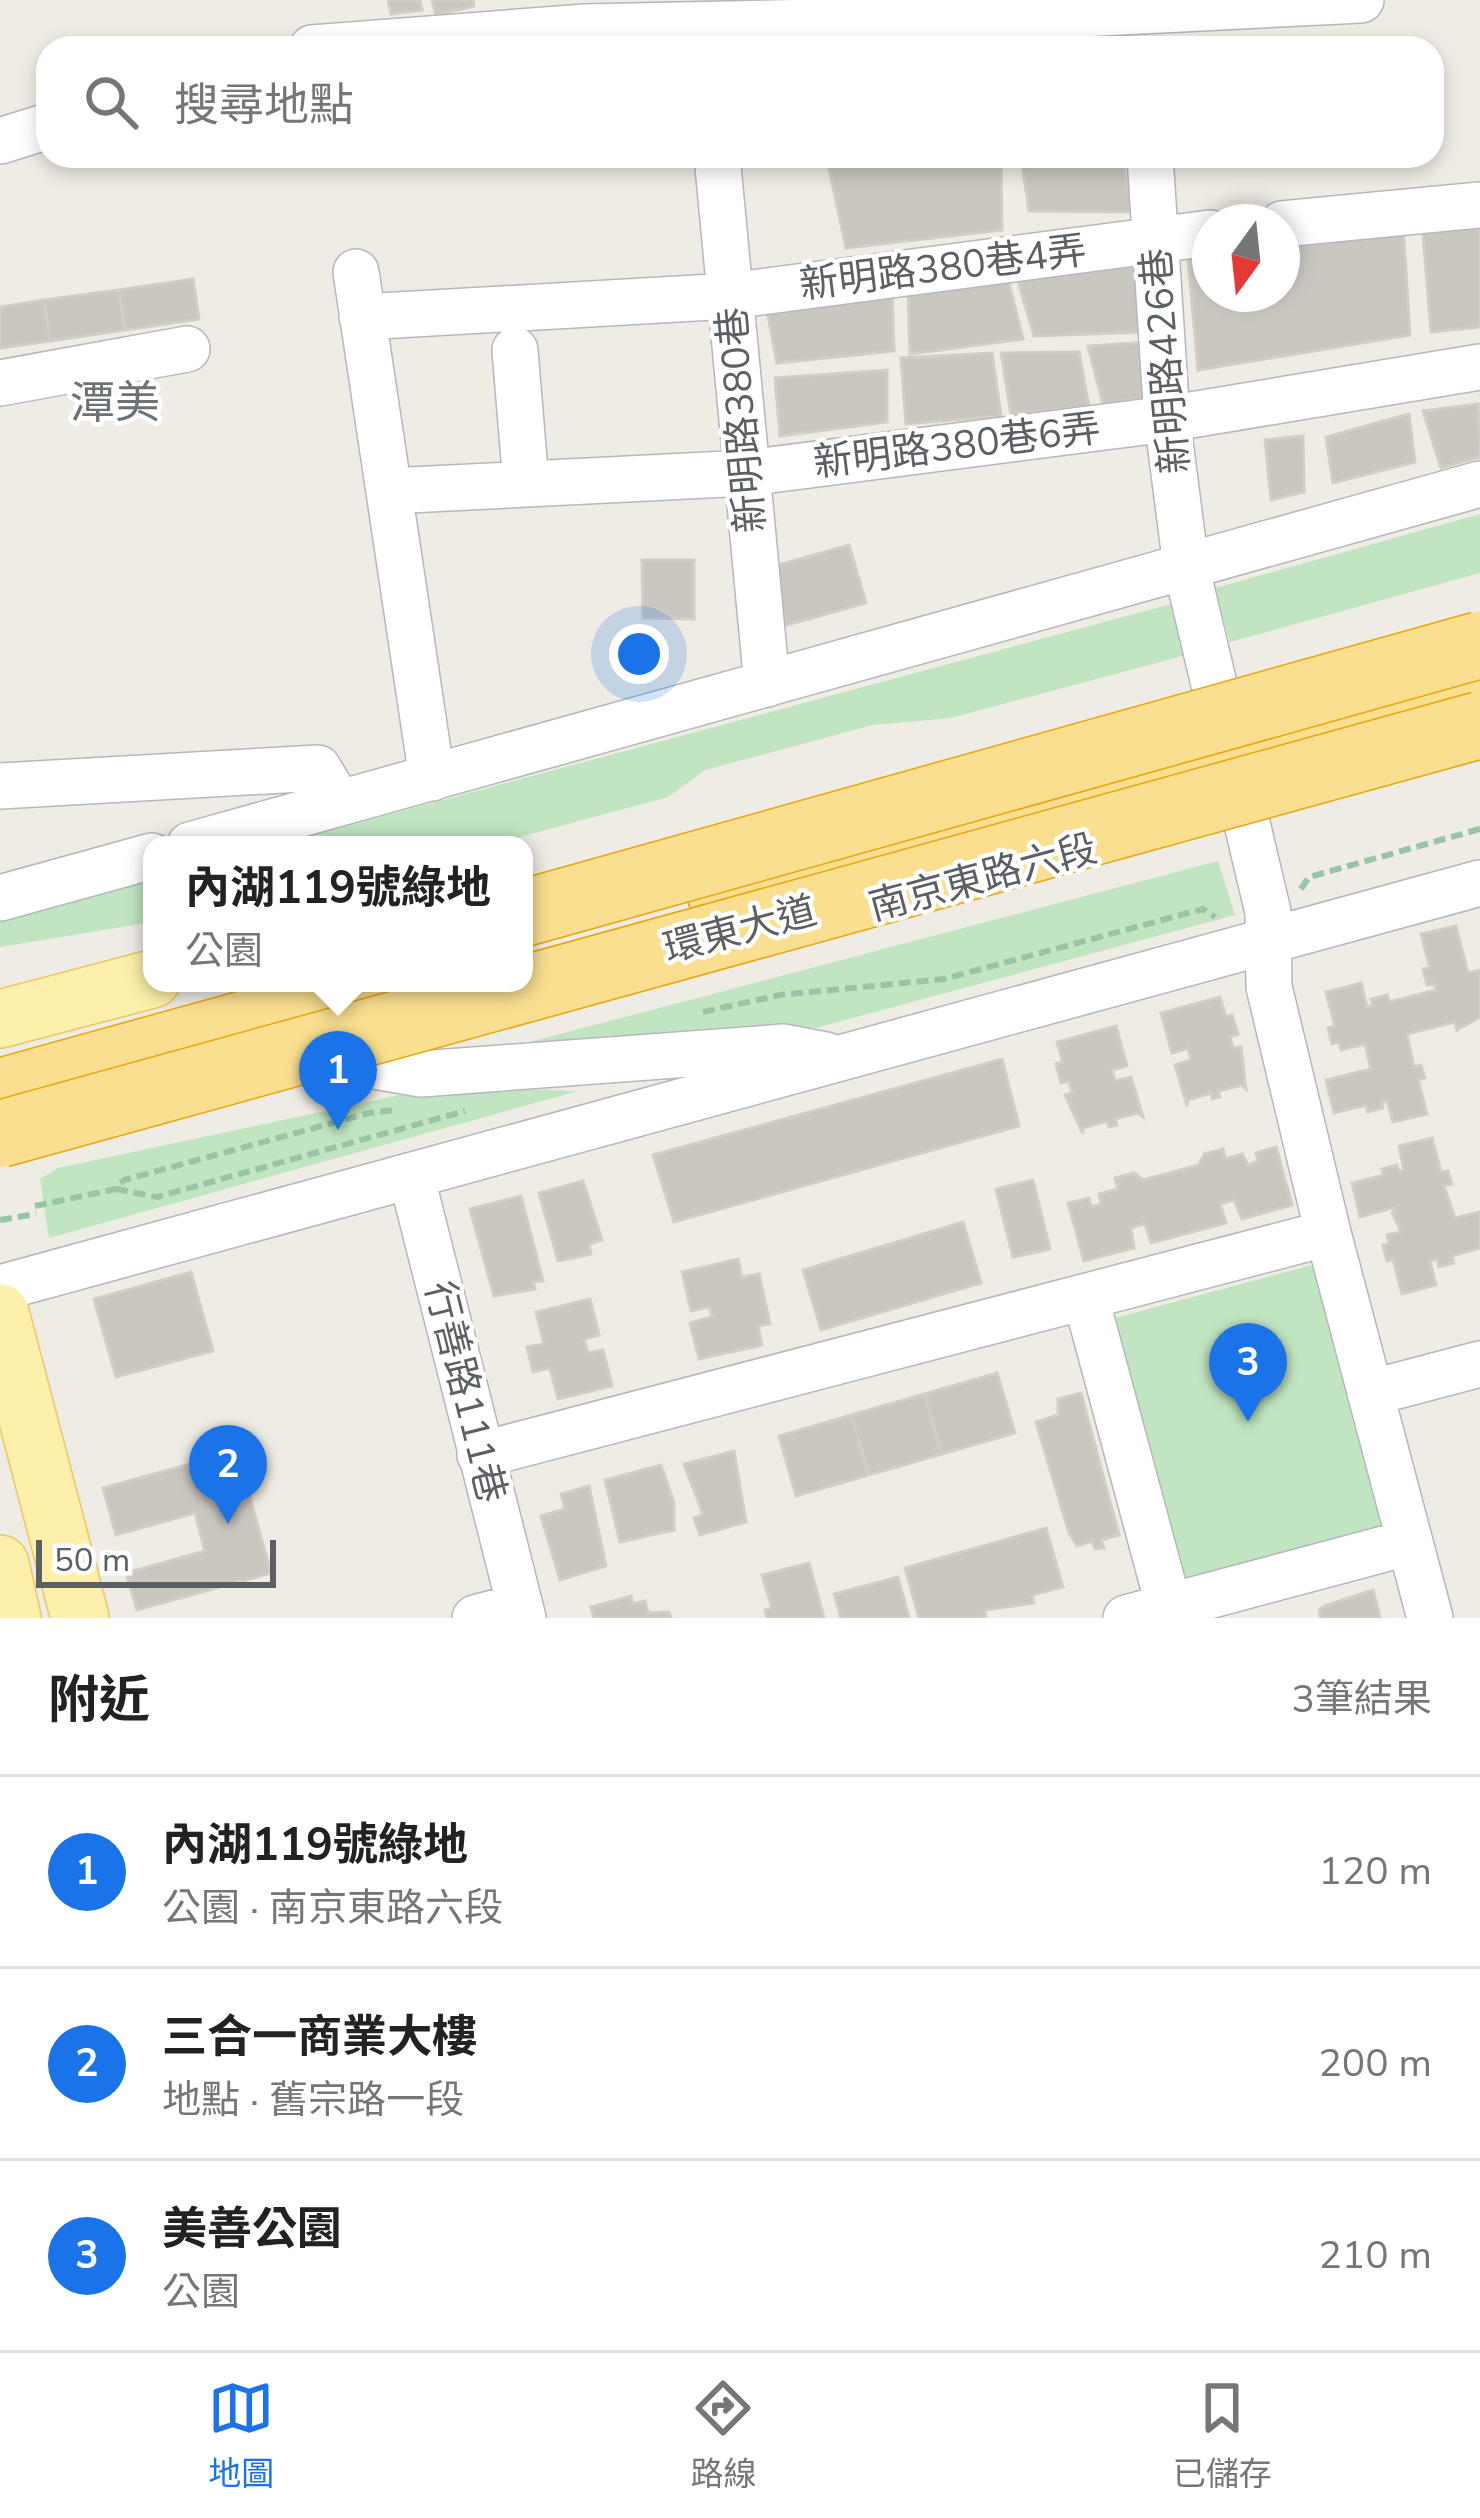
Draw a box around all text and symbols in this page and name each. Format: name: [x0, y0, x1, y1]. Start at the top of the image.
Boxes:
search box: [36, 36, 1444, 168]
icon: search: [78, 69, 144, 135]
text: 搜尋地點: [174, 75, 354, 136]
north arrow: [1192, 204, 1300, 312]
street label: 新明路380巷4弄: [797, 224, 1089, 312]
street label: 新明路426巷: [1130, 246, 1202, 476]
street label: 新明路380巷: [706, 305, 778, 535]
district label: 潭美: [70, 373, 160, 434]
street label: 新明路380巷6弄: [811, 402, 1103, 490]
your location: [609, 624, 669, 684]
street label: 南京東路六段: [863, 822, 1103, 934]
popup: [143, 836, 533, 992]
text: 內湖119號綠地: [185, 858, 491, 919]
street label: 環東大道: [658, 884, 822, 976]
text: 公園: [185, 925, 263, 978]
pin: 1: [299, 1031, 377, 1130]
street label: 行善路111巷: [412, 1276, 518, 1508]
pin: 3: [1209, 1323, 1287, 1422]
pin: 2: [189, 1425, 267, 1524]
scale bar: [36, 1534, 276, 1587]
text: 50 m: [54, 1538, 130, 1583]
text: 附近: [48, 1665, 150, 1735]
text: 3筆結果: [1292, 1673, 1432, 1726]
text: 內湖119號綠地: [162, 1815, 468, 1876]
text: 1: [75, 1845, 99, 1898]
text: 120 m: [1318, 1845, 1432, 1898]
text: 公園 · 南京東路六段: [162, 1882, 503, 1935]
text: 三合一商業大樓: [162, 2007, 477, 2068]
text: 2: [75, 2037, 99, 2090]
text: 200 m: [1318, 2037, 1432, 2090]
text: 地點 · 舊宗路一段: [162, 2074, 464, 2127]
text: 美善公園: [162, 2199, 342, 2260]
text: 3: [75, 2229, 99, 2282]
text: 210 m: [1318, 2229, 1432, 2282]
text: 公園: [162, 2266, 240, 2319]
tab: 地圖: [208, 2375, 274, 2497]
tab: 路線: [690, 2375, 756, 2497]
tab: 已儲存: [1173, 2375, 1272, 2497]

